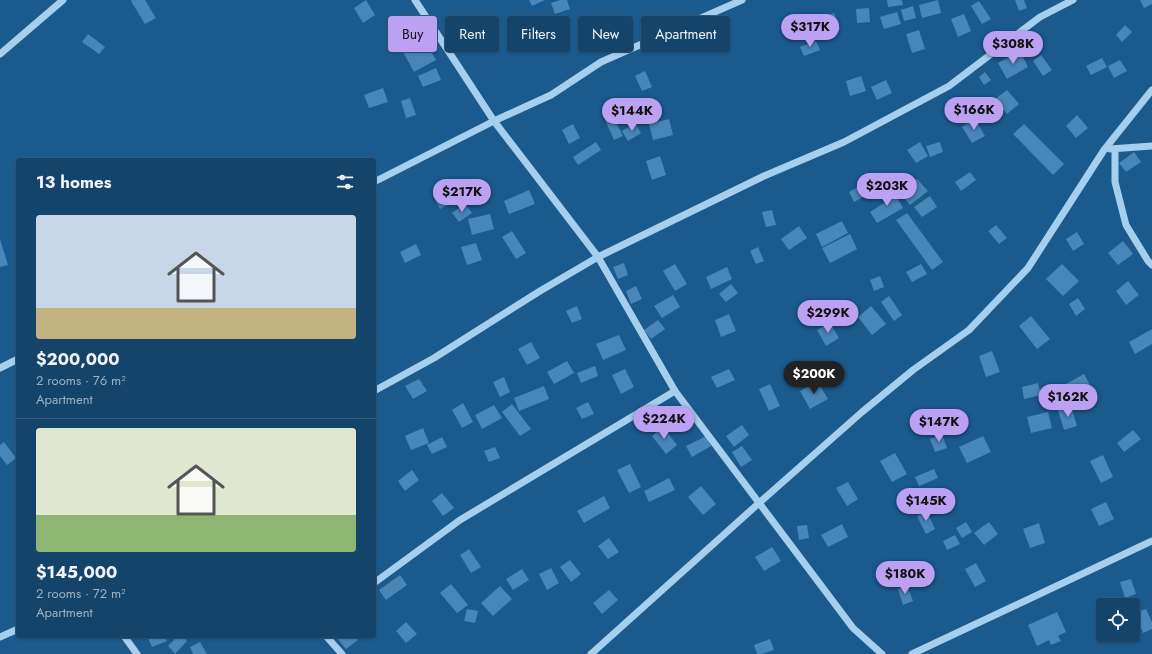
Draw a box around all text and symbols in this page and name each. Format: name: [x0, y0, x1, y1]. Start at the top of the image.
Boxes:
pin: $317K: [782, 14, 838, 48]
chip: Buy: [388, 16, 437, 52]
chip: Rent: [445, 16, 499, 52]
chip: Filters: [507, 16, 570, 52]
chip: New: [578, 16, 633, 52]
chip: Apartment: [641, 16, 730, 52]
text: $317K: [790, 17, 830, 36]
pin: $308K: [985, 31, 1041, 65]
text: $308K: [992, 34, 1034, 53]
pin: $166K: [946, 97, 1002, 131]
pin: $144K: [604, 98, 660, 132]
text: $166K: [953, 100, 995, 119]
text: $144K: [611, 101, 653, 120]
text: 13 homes: [36, 170, 111, 194]
icon: filters: [334, 171, 356, 193]
pin: $203K: [859, 173, 915, 207]
text: $203K: [866, 176, 908, 195]
pin: $217K: [434, 179, 490, 213]
text: $217K: [442, 182, 482, 201]
icon: home: [160, 241, 232, 313]
pin: $299K: [800, 300, 856, 334]
text: $299K: [806, 303, 850, 322]
text: $200,000: [36, 347, 120, 371]
pin: $200K: [786, 361, 842, 395]
text: $200K: [793, 364, 835, 383]
text: 2 rooms · 76 m²: [36, 371, 126, 390]
pin: $162K: [1040, 384, 1096, 418]
text: $162K: [1047, 387, 1089, 406]
text: Apartment: [36, 390, 93, 409]
pin: $224K: [636, 406, 692, 440]
text: $224K: [642, 409, 686, 428]
pin: $147K: [911, 409, 967, 443]
text: $147K: [919, 412, 959, 431]
icon: home: [160, 454, 232, 526]
pin: $145K: [898, 488, 954, 522]
text: $145K: [905, 491, 947, 510]
text: $145,000: [36, 560, 117, 584]
pin: $180K: [877, 561, 933, 595]
text: $180K: [885, 564, 925, 583]
text: 2 rooms · 72 m²: [36, 584, 126, 603]
map controls: [1096, 598, 1140, 642]
button: locate: [1096, 598, 1140, 642]
text: Apartment: [36, 603, 93, 622]

